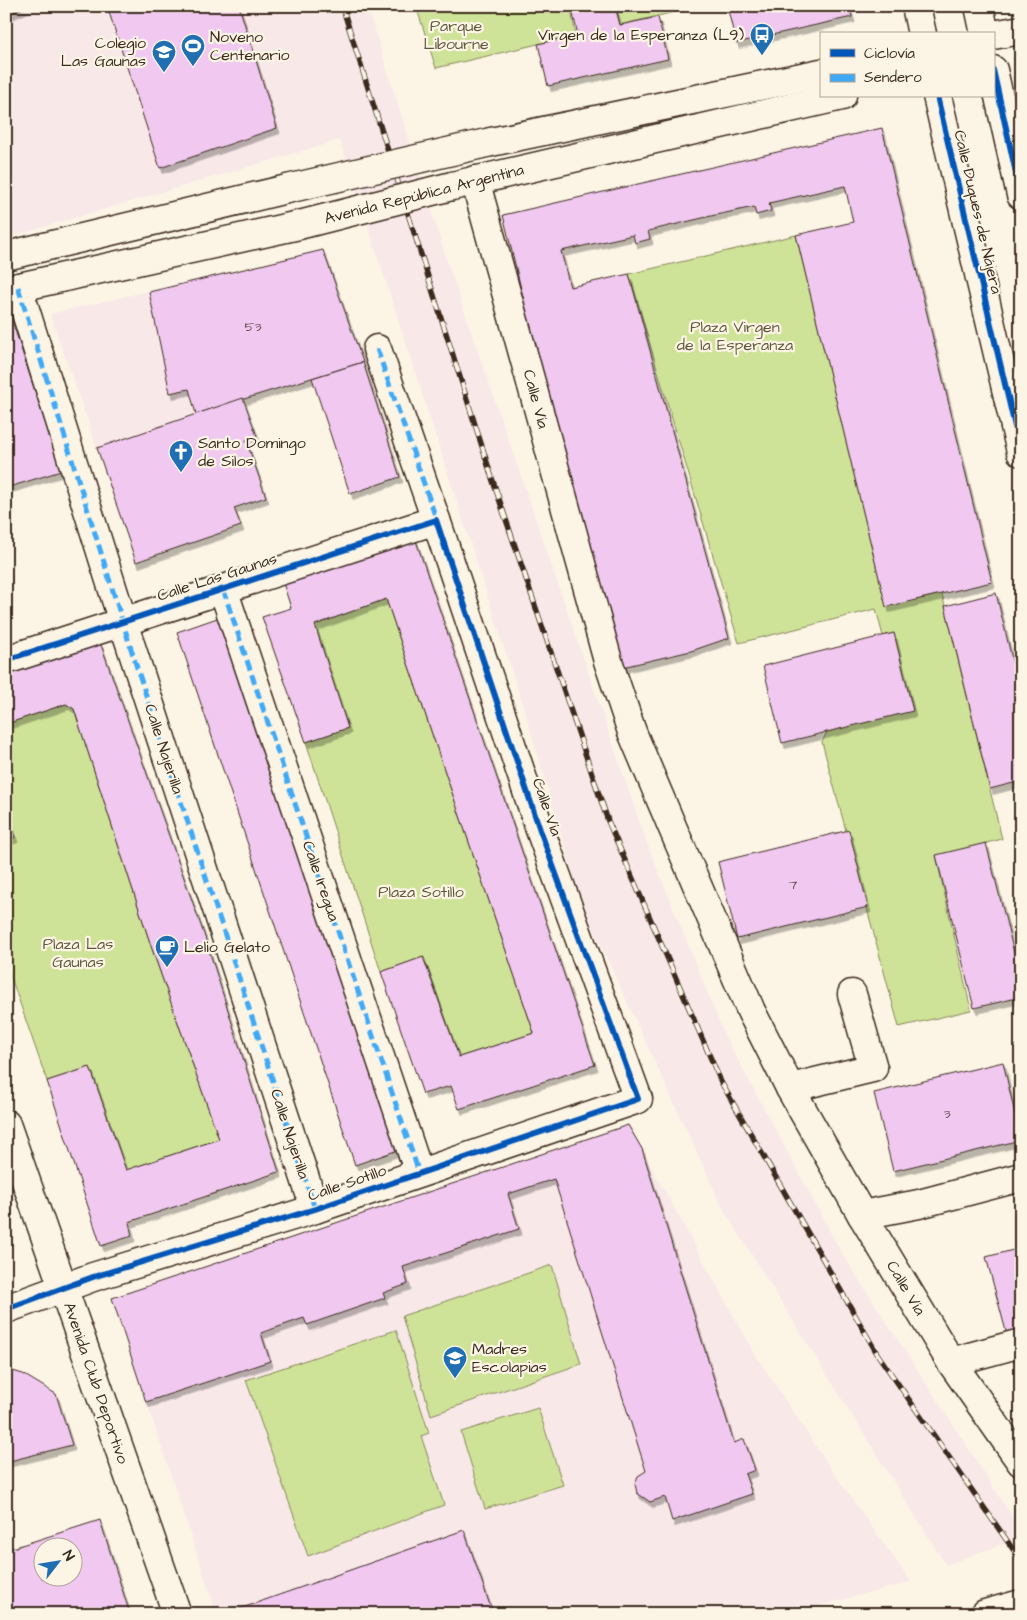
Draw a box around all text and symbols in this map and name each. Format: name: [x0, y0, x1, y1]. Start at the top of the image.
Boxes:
park label: Parque Libourne: [423, 15, 489, 55]
bus stop icon: Virgen de la Esperanza (L9): [749, 22, 775, 56]
place label: Virgen de la Esperanza (L9): [538, 24, 744, 47]
place label: Noveno Centenario: [210, 26, 290, 66]
place label: Colegio Las Gaunas: [61, 32, 146, 72]
legend: [820, 32, 994, 98]
sports icon: Noveno Centenario: [180, 33, 206, 67]
school or university icon: Colegio Las Gaunas: [151, 39, 177, 73]
text: Ciclovía: [864, 43, 915, 64]
text: Sendero: [864, 67, 922, 88]
street label: Calle Duques de Nájera: [948, 128, 1008, 296]
street label: Avenida República Argentina: [322, 159, 526, 230]
park label: Plaza Virgen de la Esperanza: [677, 316, 793, 356]
house number: 53: [244, 317, 262, 337]
street label: Calle Vía: [518, 367, 554, 431]
place label: Santo Domingo de Silos: [198, 432, 306, 472]
church icon: Santo Domingo de Silos: [168, 439, 194, 473]
street label: Calle Las Gaunas: [154, 547, 280, 607]
street label: Calle Najerilla: [139, 701, 189, 797]
street label: Calle Vía: [527, 775, 567, 839]
street label: Calle Iregua: [296, 838, 345, 925]
house number: 7: [789, 875, 798, 895]
park label: Plaza Sotillo: [378, 881, 464, 903]
park label: Plaza Las Gaunas: [43, 933, 113, 973]
cafe icon: Lelio Gelato: [154, 934, 180, 968]
place label: Lelio Gelato: [184, 936, 270, 958]
street label: Calle Najerilla: [265, 1086, 315, 1182]
house number: 3: [943, 1104, 951, 1124]
street label: Calle Sotillo: [305, 1159, 389, 1207]
street label: Calle Vía: [881, 1257, 931, 1319]
street label: Avenida Club Deportivo: [58, 1299, 134, 1467]
place label: Madres Escolapias: [472, 1338, 547, 1378]
school or university icon: Madres Escolapias: [442, 1345, 468, 1379]
north arrow: [32, 1538, 82, 1588]
text: N: [57, 1547, 79, 1565]

